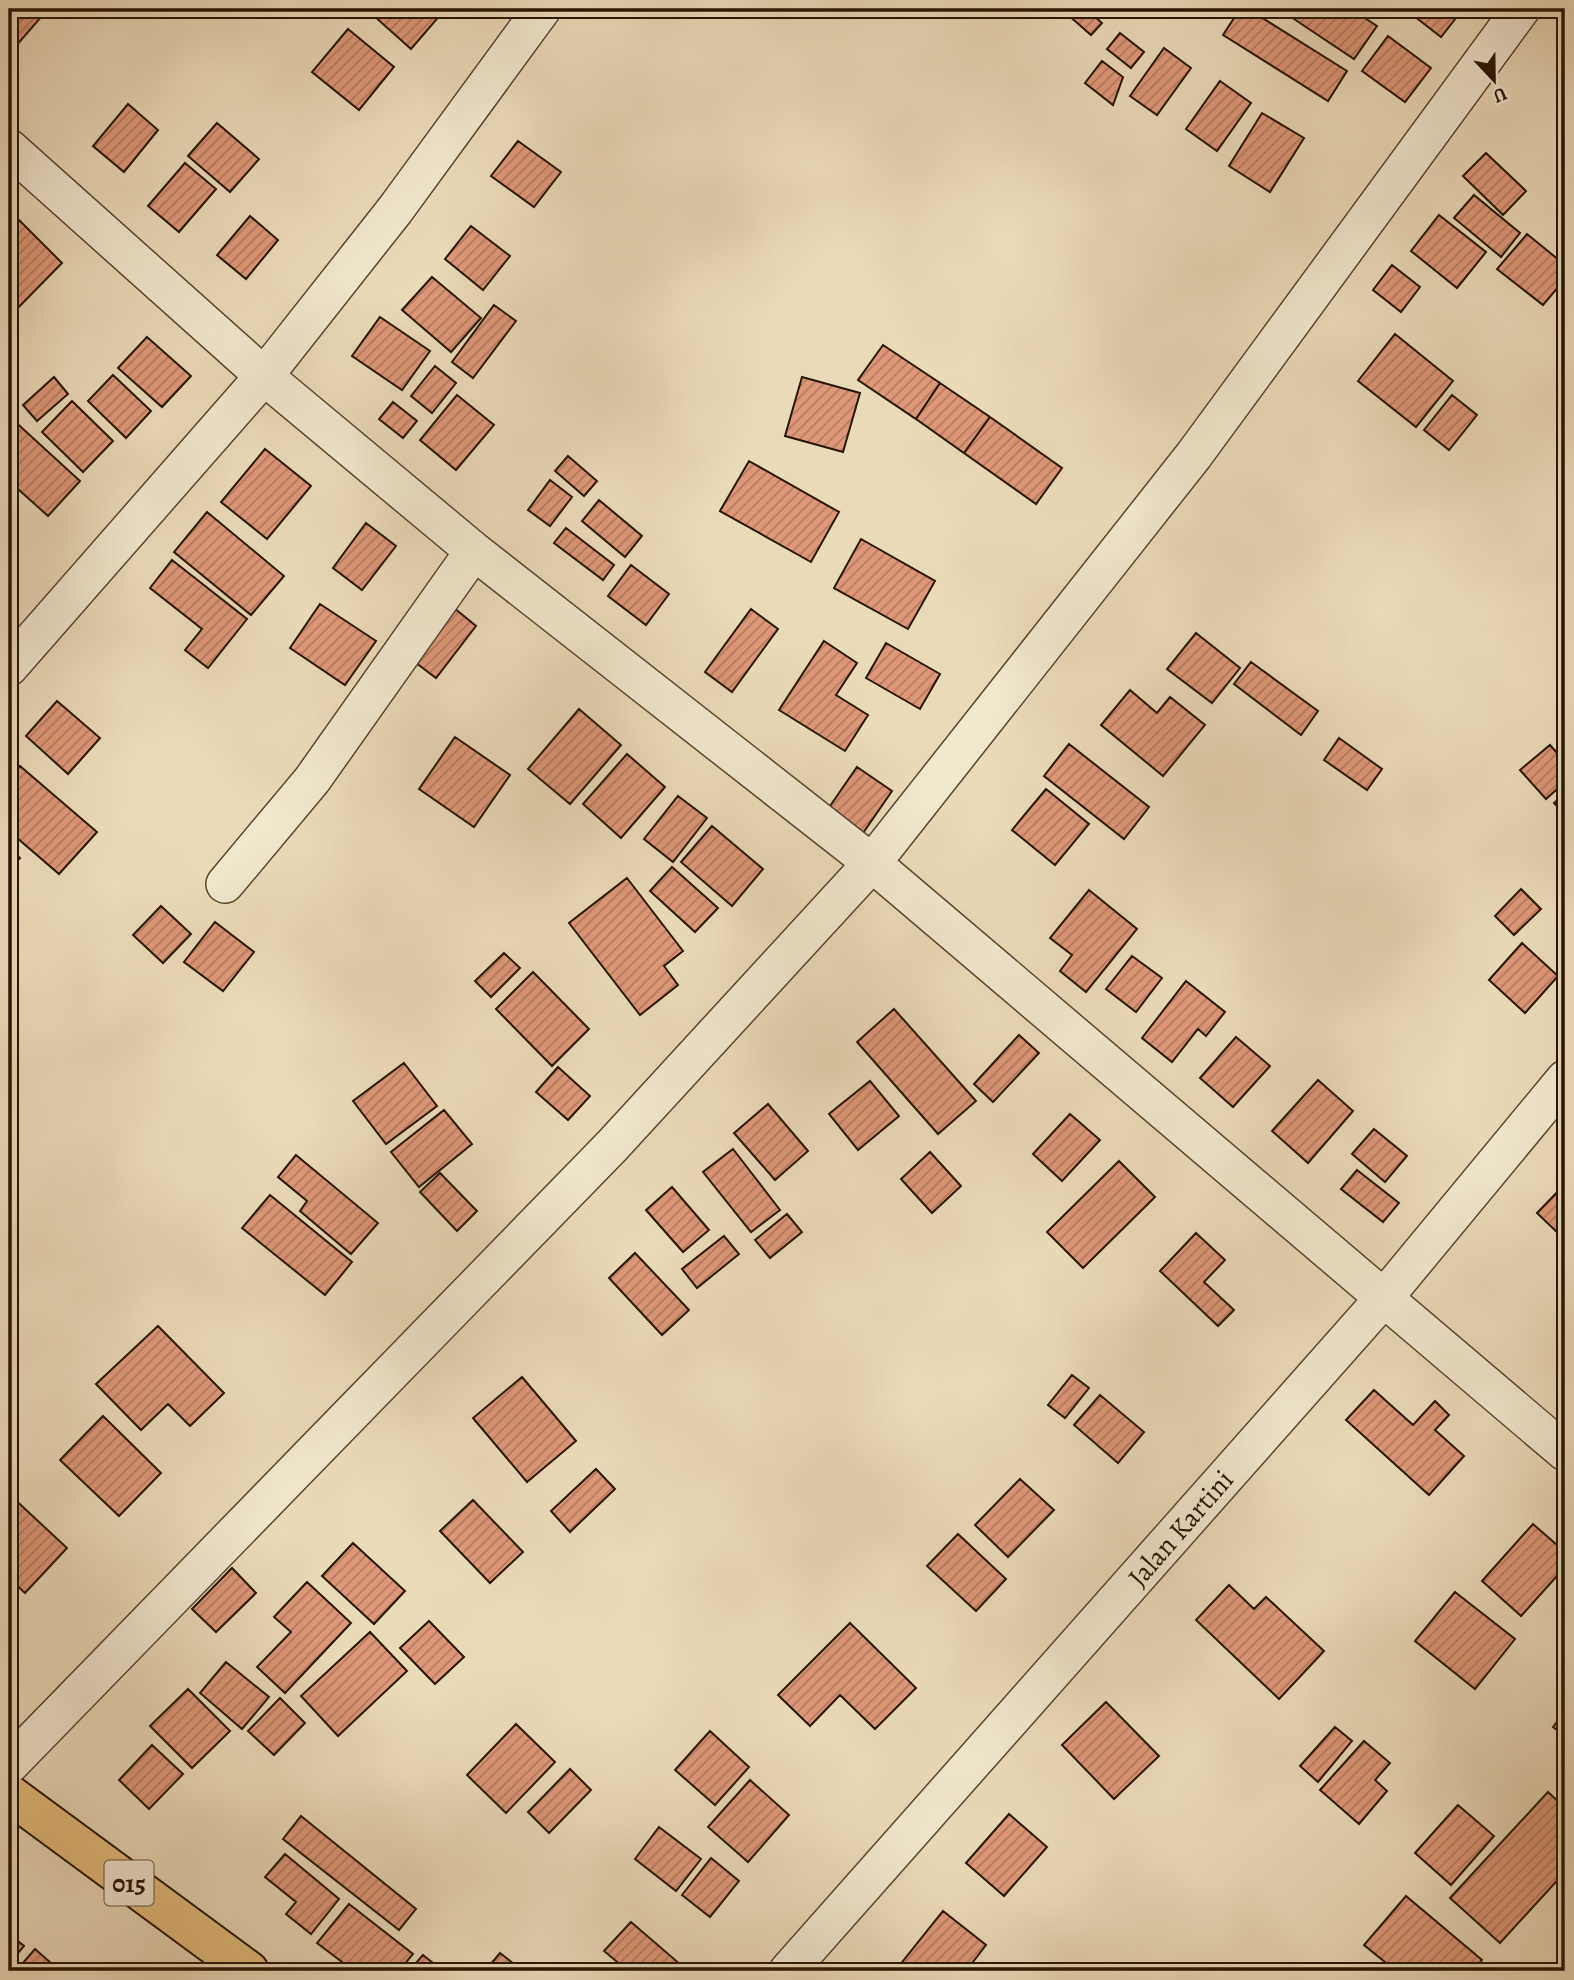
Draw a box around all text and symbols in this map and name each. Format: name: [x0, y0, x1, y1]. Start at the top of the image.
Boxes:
north arrow: [1458, 46, 1528, 116]
text: U: [1489, 80, 1511, 109]
street label: Jalan Kartini: [1119, 1462, 1242, 1595]
road number: 015: [104, 1860, 154, 1906]

